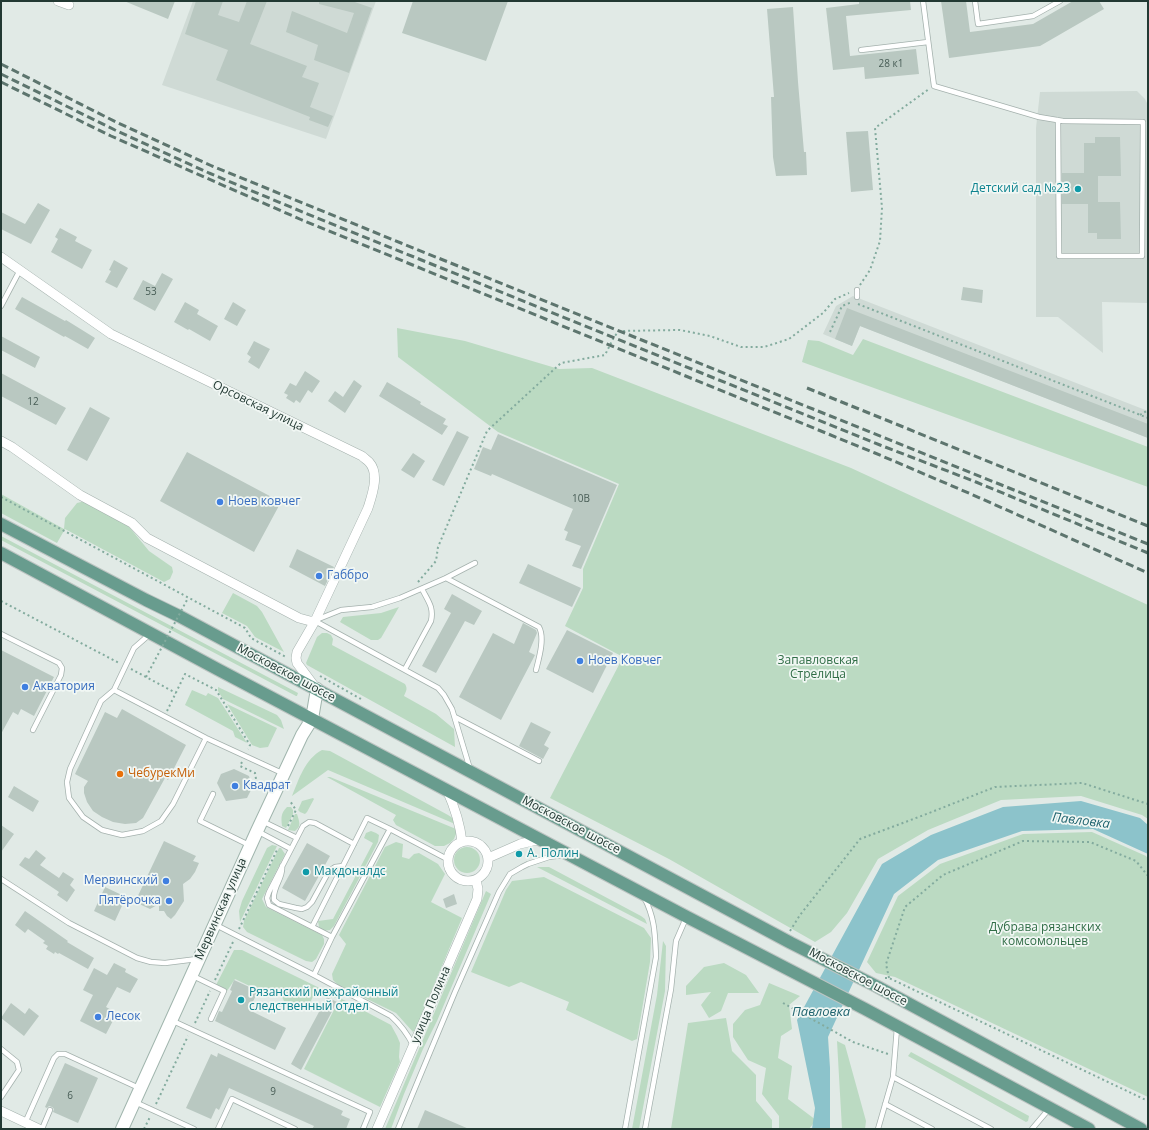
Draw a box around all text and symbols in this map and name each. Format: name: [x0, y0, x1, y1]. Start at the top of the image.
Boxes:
house number: 28 к1: [879, 58, 903, 70]
place label: Детский сад №23: [971, 182, 1070, 196]
marker: Детский сад №23: [1073, 184, 1083, 194]
house number: 53: [145, 286, 157, 298]
street label: Орсовская улица: [210, 378, 306, 434]
house number: 12: [27, 396, 39, 408]
house number: 10В: [572, 493, 590, 505]
place label: Ноев ковчег: [228, 495, 300, 509]
marker: Ноев ковчег: [215, 497, 225, 507]
place label: Габбро: [327, 569, 369, 583]
marker: Габбро: [314, 571, 324, 581]
street label: Московское шоссе: [234, 641, 338, 705]
place label: Ноев Ковчег: [588, 654, 661, 668]
park label: Запавловская Стрелица: [778, 654, 858, 682]
marker: Ноев Ковчег: [575, 656, 585, 666]
place label: Акватория: [33, 680, 95, 694]
marker: Акватория: [20, 682, 30, 692]
place label: ЧебурекМи: [128, 767, 195, 781]
marker: ЧебурекМи: [115, 769, 125, 779]
place label: Квадрат: [243, 779, 290, 793]
marker: Квадрат: [230, 781, 240, 791]
street label: Московское шоссе: [519, 793, 623, 857]
water label: Павловка: [1051, 810, 1111, 832]
place label: А. Полин: [527, 847, 579, 861]
marker: А. Полин: [514, 849, 524, 859]
street label: Мервинская улица: [192, 856, 250, 962]
place label: Макдоналдс: [314, 865, 386, 879]
marker: Макдоналдс: [301, 867, 311, 877]
place label: Мервинский: [84, 874, 158, 888]
marker: Мервинский: [161, 876, 171, 886]
place label: Пятёрочка: [99, 894, 161, 908]
marker: Пятёрочка: [164, 896, 174, 906]
park label: Дубрава рязанских комсомольцев: [989, 921, 1101, 949]
street label: Московское шоссе: [806, 945, 910, 1009]
street label: улица Полина: [408, 964, 454, 1046]
place label: Рязанский межрайонный следственный отдел: [249, 986, 398, 1014]
marker: Рязанский межрайонный следственный отдел: [236, 995, 246, 1005]
water label: Павловка: [792, 1004, 850, 1020]
place label: Лесок: [106, 1010, 140, 1024]
marker: Лесок: [93, 1012, 103, 1022]
house number: 9: [270, 1086, 276, 1098]
house number: 6: [67, 1090, 73, 1102]

